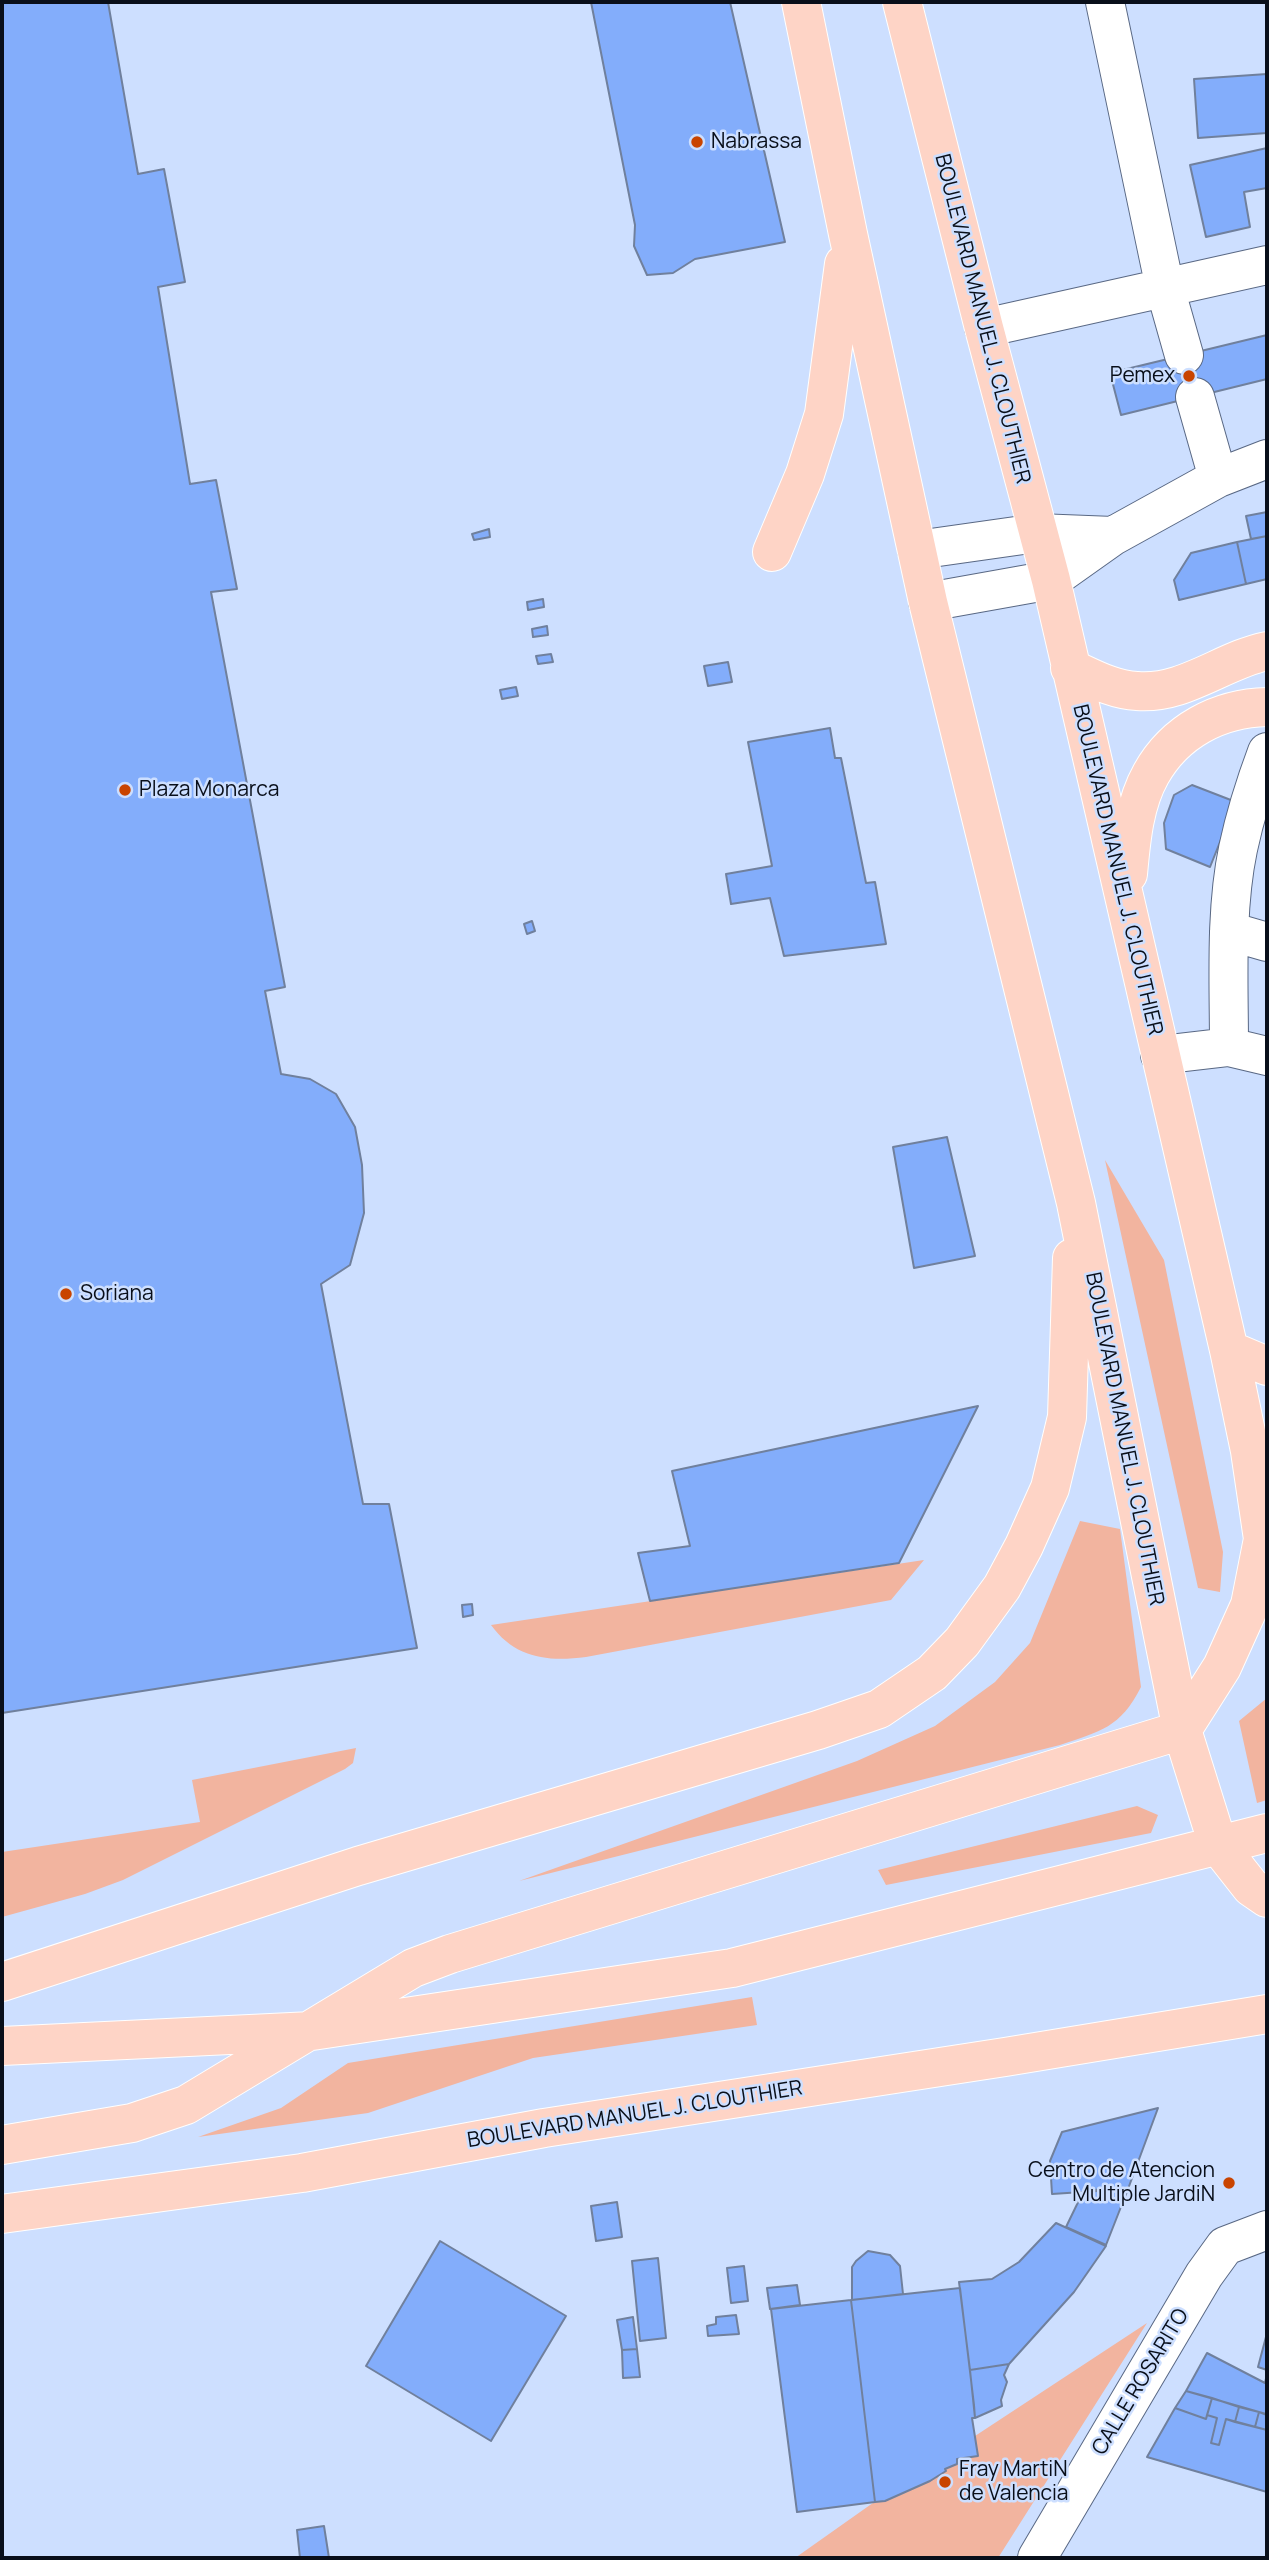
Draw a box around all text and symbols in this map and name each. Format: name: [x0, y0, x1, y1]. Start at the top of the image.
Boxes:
place label: Nabrassa: [711, 129, 802, 155]
marker: Nabrassa: [689, 134, 705, 150]
street label: BOULEVARD MANUEL J. CLOUTHIER: [929, 151, 1035, 487]
place label: Pemex: [1110, 363, 1175, 389]
marker: Pemex: [1181, 368, 1197, 384]
street label: BOULEVARD MANUEL J. CLOUTHIER: [1067, 702, 1167, 1038]
place label: Plaza Monarca: [139, 777, 279, 803]
marker: Plaza Monarca: [117, 782, 133, 798]
street label: BOULEVARD MANUEL J. CLOUTHIER: [1079, 1270, 1169, 1608]
place label: Soriana: [80, 1281, 154, 1307]
marker: Soriana: [58, 1286, 74, 1302]
street label: BOULEVARD MANUEL J. CLOUTHIER: [466, 2076, 804, 2154]
place label: Centro de Atencion Multiple JardiN: [1028, 2158, 1215, 2208]
marker: Centro de Atencion Multiple JardiN: [1221, 2175, 1237, 2191]
street label: CALLE ROSARITO: [1087, 2304, 1195, 2460]
place label: Fray MartiN de Valencia: [959, 2457, 1068, 2507]
marker: Fray MartiN de Valencia: [937, 2474, 953, 2490]

